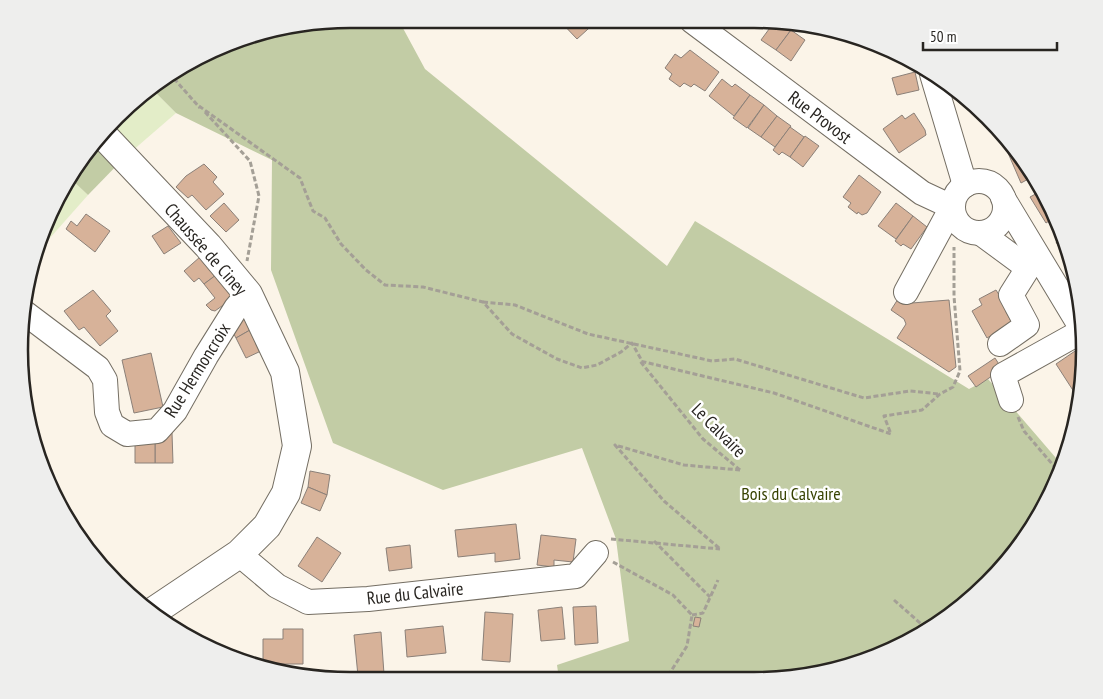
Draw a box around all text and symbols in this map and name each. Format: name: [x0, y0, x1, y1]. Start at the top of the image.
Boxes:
scale bar: [923, 20, 1057, 52]
text: 50 m: [930, 27, 956, 46]
street label: Rue Provost: [784, 86, 856, 148]
street label: Chaussée de Ciney: [160, 198, 253, 300]
street label: Rue Hermoncroix: [159, 318, 236, 422]
street label: Le Calvaire: [687, 398, 751, 462]
park label: Bois du Calvaire: [741, 482, 841, 505]
street label: Rue du Calvaire: [366, 576, 464, 610]

